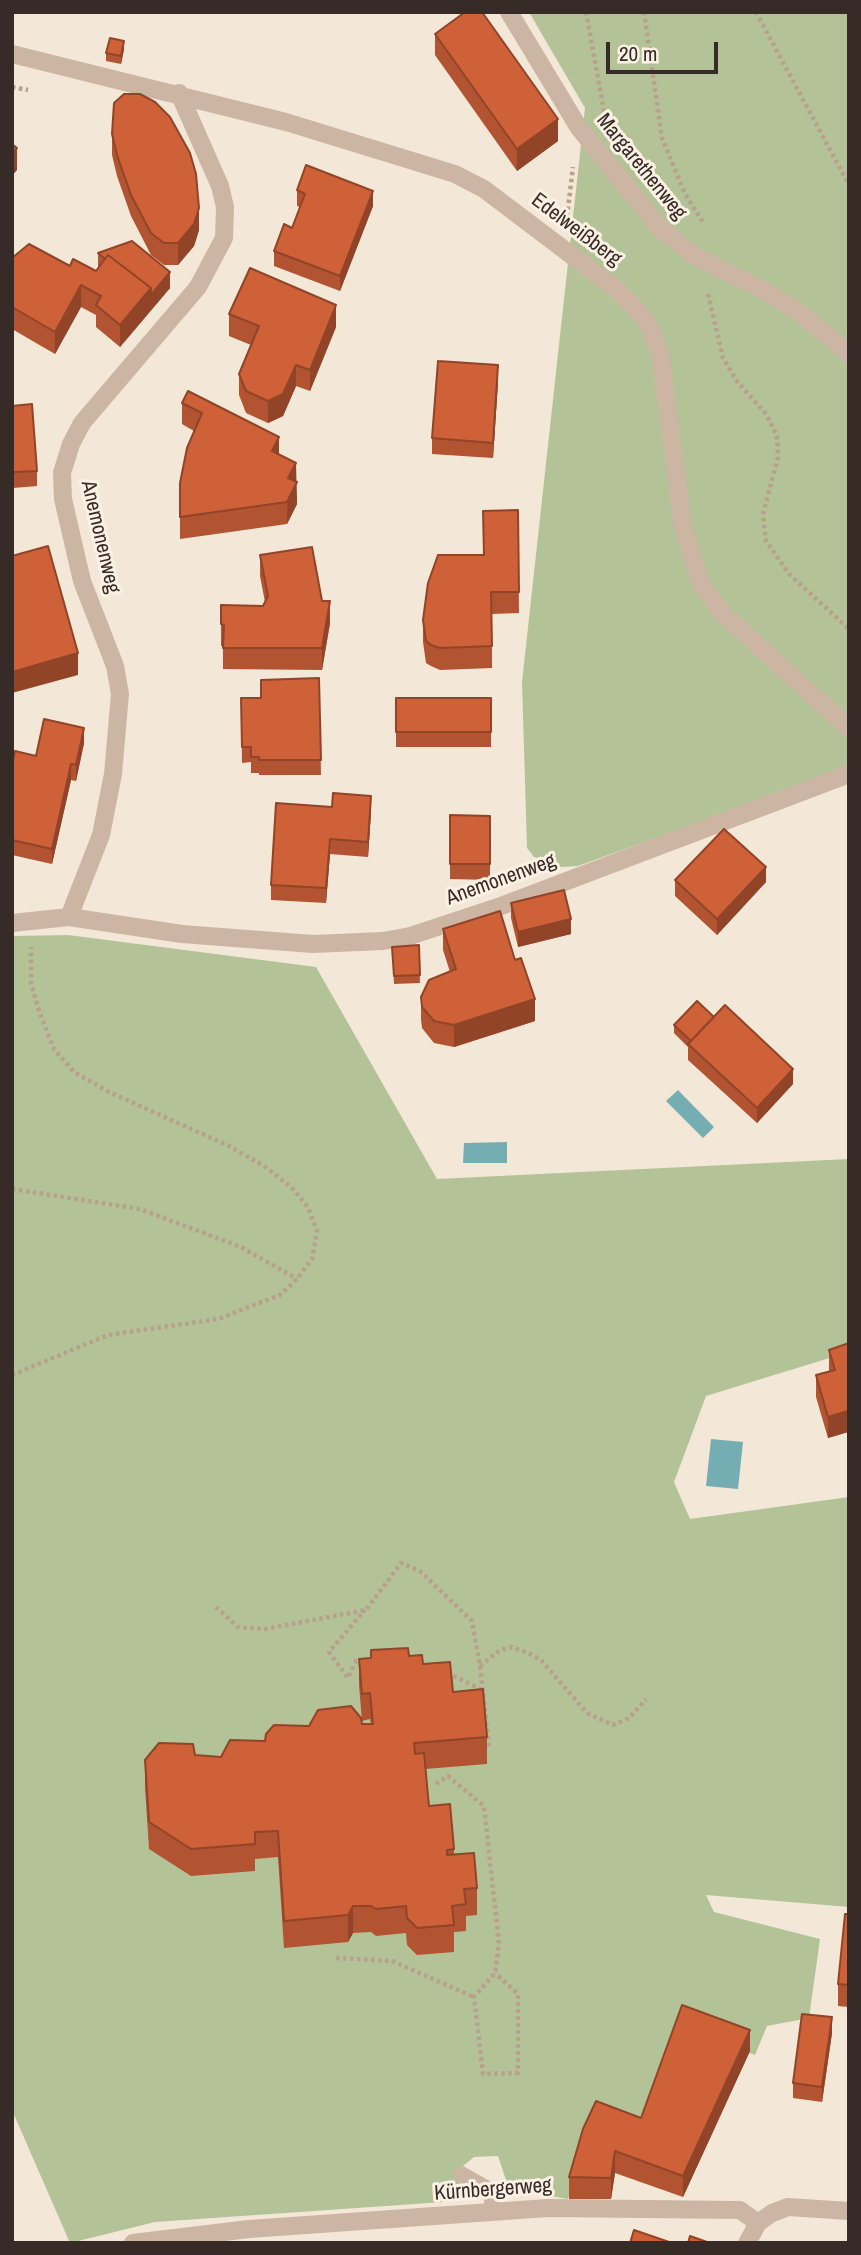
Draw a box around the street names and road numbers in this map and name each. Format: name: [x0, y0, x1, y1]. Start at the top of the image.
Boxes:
street label: Margarethenweg: [591, 109, 691, 225]
street label: Edelweißberg: [526, 188, 626, 272]
street label: Anemonenweg: [75, 478, 125, 596]
street label: Anemonenweg: [443, 849, 559, 911]
street label: Kürnbergerweg: [433, 2173, 553, 2207]

